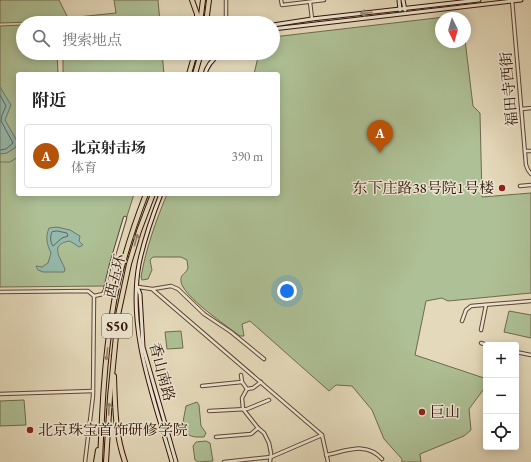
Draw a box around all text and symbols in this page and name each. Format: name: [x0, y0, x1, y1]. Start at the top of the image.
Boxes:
one-way arrow: [360, 9, 373, 16]
north arrow: [435, 12, 471, 48]
search box: [16, 16, 280, 60]
icon: search: [30, 27, 52, 49]
text: 搜索地点: [62, 30, 122, 49]
street label: 福田寺西街: [496, 51, 521, 127]
text: 附近: [32, 89, 66, 111]
pin: A: [367, 120, 393, 153]
text: 北京射击场: [71, 138, 146, 157]
text: A: [41, 148, 51, 165]
text: 390 m: [232, 148, 263, 165]
text: 体育: [71, 159, 97, 176]
place label: 东下庄路38号院1号楼: [352, 178, 494, 197]
marker: 东下庄路38号院1号楼: [497, 183, 507, 193]
one-way arrow: [133, 233, 140, 246]
street label: 西五环: [100, 252, 129, 300]
your location: [277, 281, 297, 301]
road number: S50: [102, 314, 132, 338]
street label: 香山南路: [146, 340, 179, 403]
map controls: [483, 342, 519, 450]
button: +: [483, 342, 519, 378]
one-way arrow: [103, 347, 111, 360]
button: −: [483, 378, 519, 414]
place label: 巨山: [430, 402, 460, 421]
one-way arrow: [105, 403, 113, 416]
marker: 巨山: [417, 407, 427, 417]
button: locate: [483, 414, 519, 450]
place label: 北京珠宝首饰研修学院: [38, 420, 188, 439]
marker: 北京珠宝首饰研修学院: [25, 425, 35, 435]

